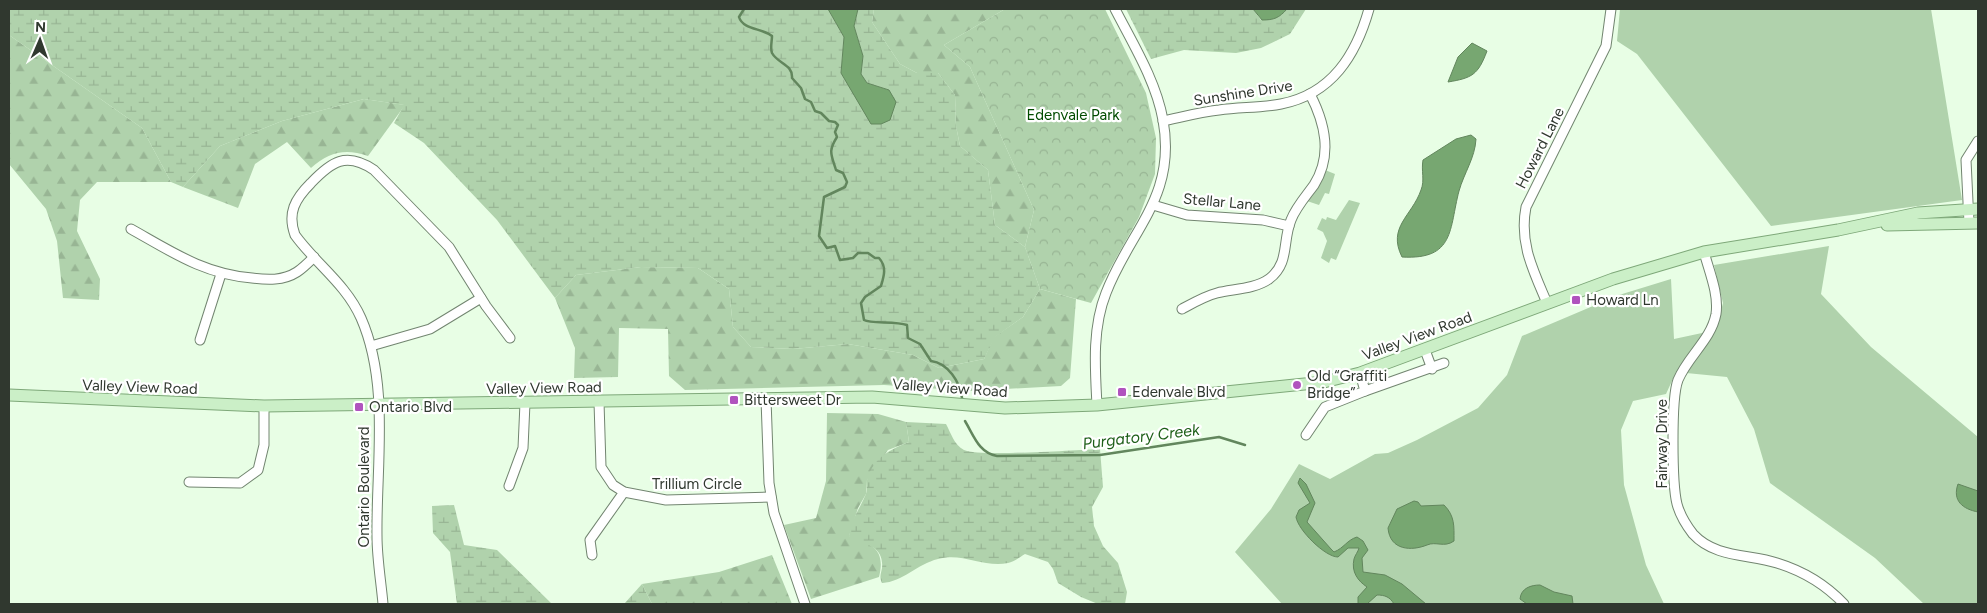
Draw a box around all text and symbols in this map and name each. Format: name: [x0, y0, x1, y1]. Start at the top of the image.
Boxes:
north arrow: [15, 15, 65, 65]
text: N: [35, 19, 46, 36]
street label: Sunshine Drive: [1192, 76, 1294, 110]
street label: Howard Lane: [1512, 104, 1568, 192]
park label: Edenvale Park: [1026, 106, 1120, 124]
street label: Stellar Lane: [1182, 190, 1262, 214]
place label: Howard Ln: [1586, 291, 1659, 309]
marker: Howard Ln: [1570, 294, 1582, 306]
street label: Valley View Road: [1360, 308, 1474, 364]
place label: Old “Graffiti Bridge”: [1307, 367, 1387, 402]
street label: Valley View Road: [892, 375, 1008, 401]
street label: Valley View Road: [82, 376, 198, 398]
street label: Valley View Road: [486, 378, 602, 398]
marker: Old “Graffiti Bridge”: [1291, 379, 1303, 391]
place label: Edenvale Blvd: [1132, 383, 1225, 401]
marker: Edenvale Blvd: [1116, 386, 1128, 398]
place label: Bittersweet Dr: [744, 391, 841, 409]
marker: Bittersweet Dr: [728, 394, 740, 406]
place label: Ontario Blvd: [369, 398, 452, 416]
street label: Fairway Drive: [1653, 399, 1671, 489]
marker: Ontario Blvd: [353, 401, 365, 413]
water label: Purgatory Creek: [1081, 420, 1202, 453]
street label: Ontario Boulevard: [355, 427, 373, 547]
street label: Trillium Circle: [652, 475, 742, 493]

